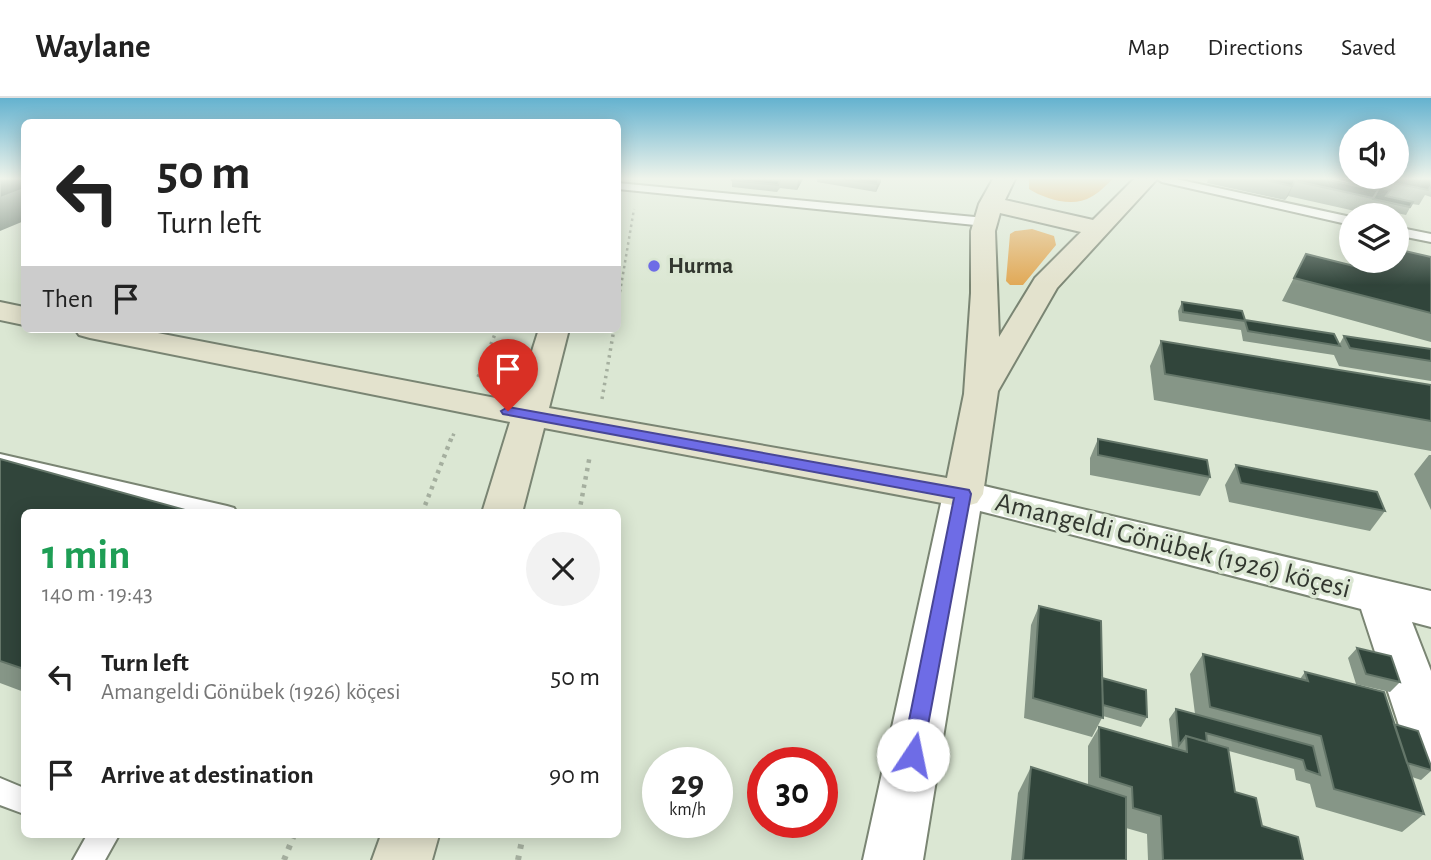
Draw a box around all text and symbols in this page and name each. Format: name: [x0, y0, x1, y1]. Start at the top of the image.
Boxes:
text: Waylane: [35, 31, 151, 64]
text: Map: [1127, 36, 1169, 60]
text: Directions: [1207, 36, 1303, 60]
text: Saved: [1341, 36, 1396, 60]
map controls: [1339, 119, 1409, 273]
button: sound: [1339, 119, 1409, 189]
icon: left: [42, 147, 133, 238]
text: 50 m: [157, 149, 251, 198]
button: layers: [1339, 203, 1409, 273]
text: Turn left: [157, 207, 261, 239]
place label: Hurma: [668, 255, 733, 278]
marker: Hurma: [646, 258, 662, 274]
icon: arrive: [107, 280, 145, 318]
text: Then: [42, 286, 93, 312]
pin: [478, 339, 538, 411]
icon: arrive: [489, 350, 527, 388]
street label: Amangeldi Gönübek (1926) köçesi: [993, 488, 1353, 604]
button: close: [526, 532, 600, 606]
text: 1 min: [42, 534, 131, 576]
text: 140 m · 19:43: [42, 583, 153, 606]
text: Turn left: [101, 650, 189, 676]
icon: left: [42, 658, 80, 696]
text: 50 m: [550, 664, 600, 690]
text: Amangeldi Gönübek (1926) köçesi: [101, 681, 401, 704]
position arrow: [876, 718, 950, 792]
speed limit sign: 30: [747, 747, 838, 838]
icon: arrive: [42, 756, 80, 794]
text: Arrive at destination: [101, 762, 314, 788]
text: 90 m: [549, 762, 600, 788]
text: 29: [671, 766, 704, 801]
text: km/h: [669, 801, 706, 819]

